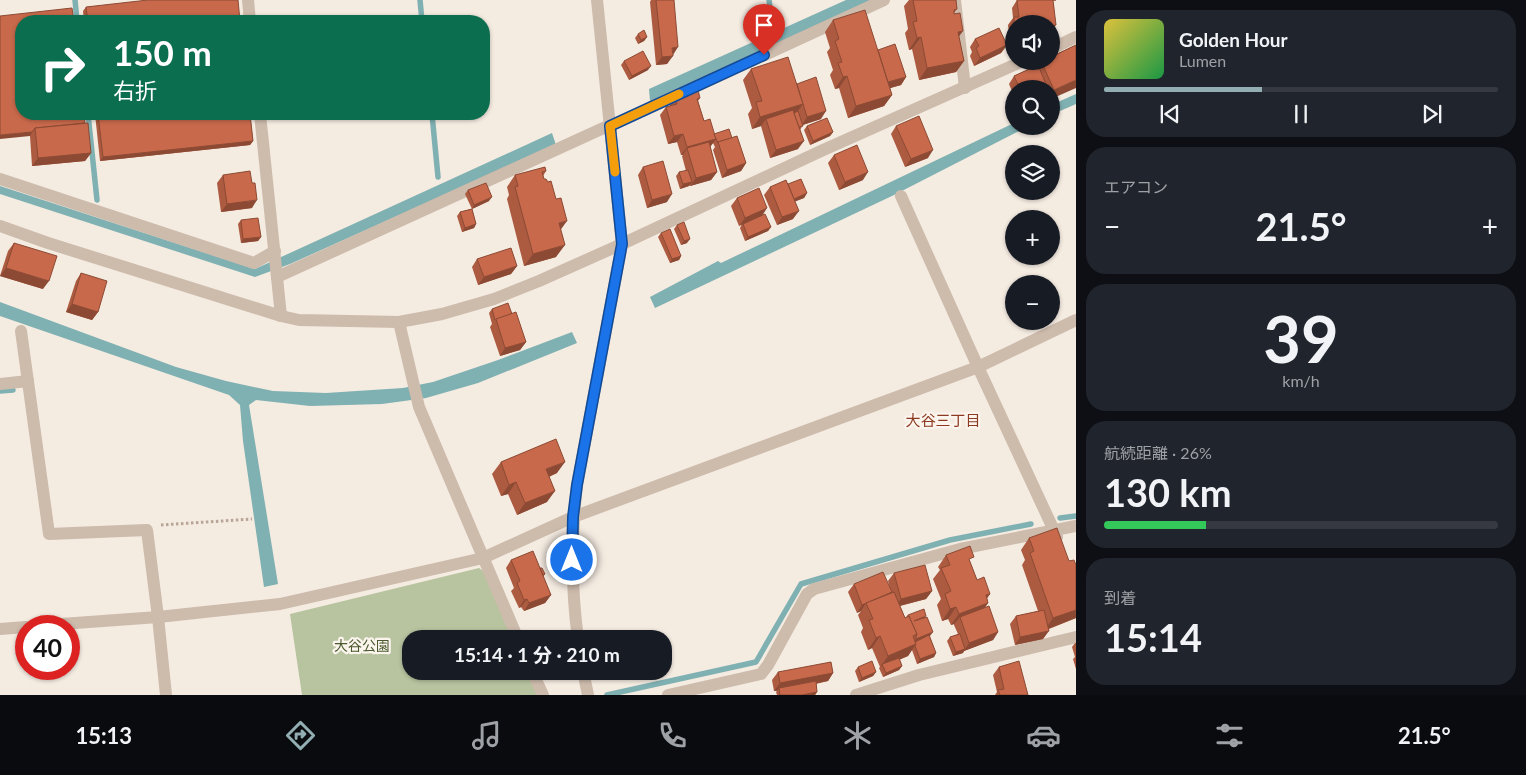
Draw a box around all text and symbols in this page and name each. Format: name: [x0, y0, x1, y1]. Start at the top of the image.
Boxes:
pin: [743, 4, 785, 55]
icon: arrive: [750, 11, 778, 39]
map controls: [1005, 15, 1060, 330]
button: sound: [1005, 15, 1060, 70]
text: Golden Hour: [1179, 28, 1288, 51]
text: 150 m: [113, 31, 212, 73]
icon: right: [30, 35, 95, 100]
text: Lumen: [1179, 51, 1226, 70]
text: 右折: [113, 77, 157, 104]
button: search: [1005, 80, 1060, 135]
icon: previous: [1156, 100, 1184, 128]
icon: pause: [1287, 100, 1315, 128]
icon: next: [1418, 100, 1446, 128]
button: layers: [1005, 145, 1060, 200]
text: エアコン: [1104, 177, 1168, 196]
text: 21.5°: [1256, 203, 1346, 249]
text: −: [1104, 209, 1120, 243]
text: +: [1482, 209, 1498, 243]
button: +: [1005, 210, 1060, 265]
button: −: [1005, 275, 1060, 330]
text: 39: [1263, 299, 1339, 377]
text: km/h: [1282, 371, 1320, 390]
district label: 大谷三丁目: [905, 411, 981, 429]
text: 航続距離 · 26%: [1104, 443, 1212, 462]
text: 130 km: [1104, 469, 1232, 515]
position arrow: [545, 533, 597, 585]
text: 到着: [1104, 588, 1136, 607]
text: 15:14: [1104, 614, 1202, 660]
speed limit sign: 40: [15, 615, 80, 680]
park label: 大谷公園: [334, 637, 390, 654]
text: 15:14 · 1 分 · 210 m: [454, 643, 620, 666]
icon: directions: [283, 718, 318, 753]
icon: music: [469, 718, 504, 753]
icon: phone: [655, 718, 690, 753]
icon: climate: [840, 718, 875, 753]
icon: car: [1026, 718, 1061, 753]
icon: filters: [1212, 718, 1247, 753]
text: 15:13: [75, 722, 132, 749]
text: 21.5°: [1398, 722, 1451, 749]

